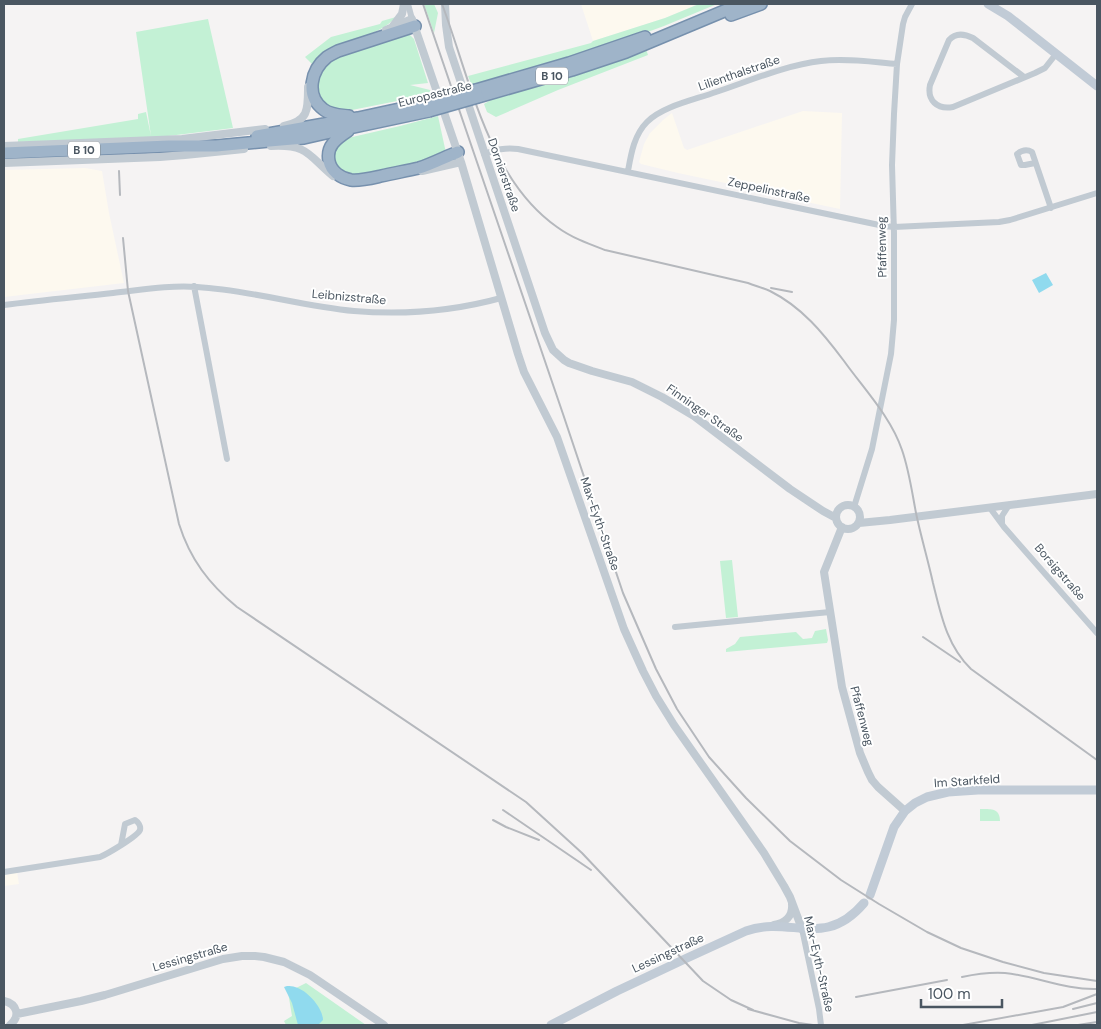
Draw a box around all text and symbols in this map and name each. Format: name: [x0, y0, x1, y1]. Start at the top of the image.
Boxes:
street label: Lilienthalstraße: [696, 51, 782, 94]
road number: B 10: [536, 68, 568, 84]
street label: Europastraße: [397, 77, 474, 111]
street label: Dornierstraße: [484, 136, 524, 214]
road number: B 10: [68, 142, 100, 158]
street label: Zeppelinstraße: [726, 173, 812, 207]
street label: Pfaffenweg: [873, 216, 891, 278]
street label: Leibnizstraße: [311, 286, 387, 308]
street label: Finninger Straße: [663, 380, 747, 446]
street label: Max-Eyth-Straße: [577, 475, 624, 573]
street label: Borsigstraße: [1031, 540, 1089, 604]
street label: Pfaffenweg: [846, 684, 878, 748]
street label: Im Starkfeld: [933, 771, 1001, 791]
street label: Max-Eyth-Straße: [800, 915, 838, 1014]
street label: Lessingstraße: [630, 929, 707, 977]
street label: Lessingstraße: [151, 939, 230, 975]
scale bar: [921, 976, 1002, 1008]
text: 100 m: [928, 984, 971, 1004]

